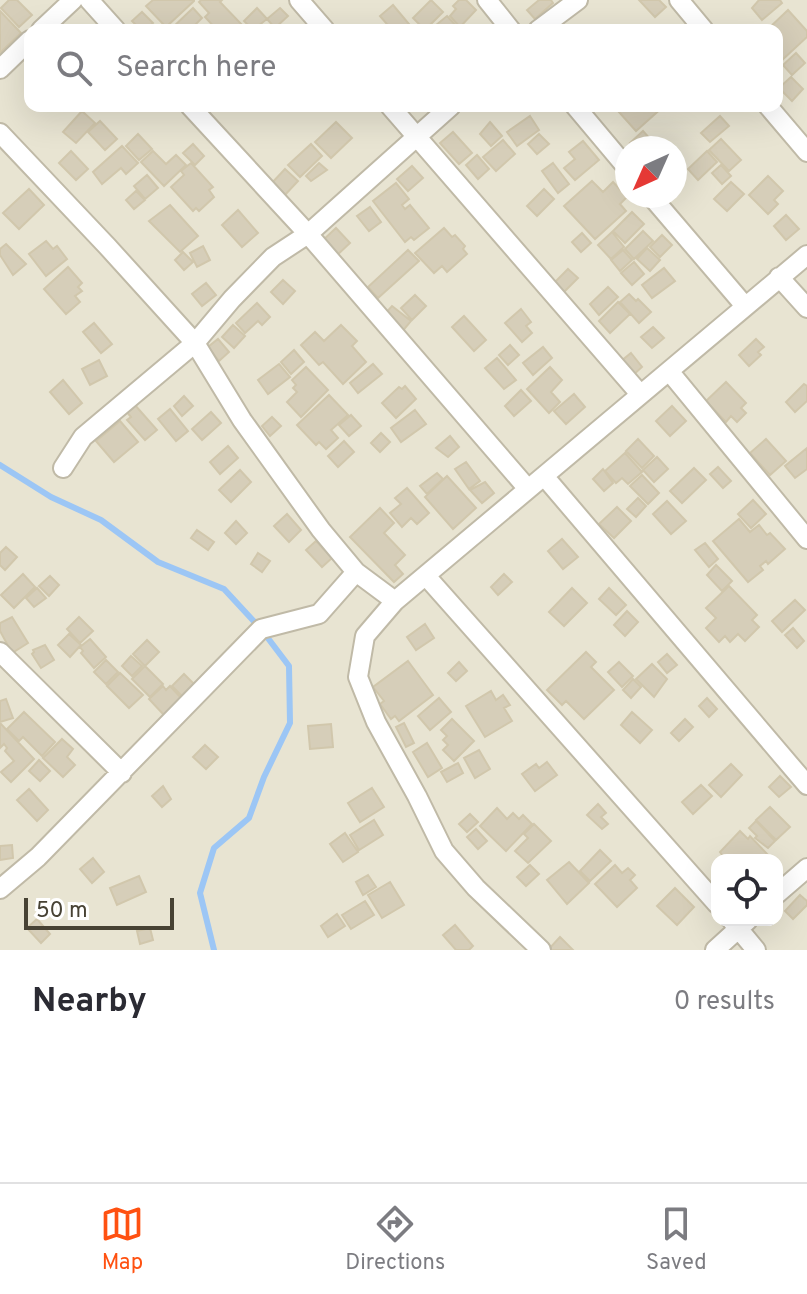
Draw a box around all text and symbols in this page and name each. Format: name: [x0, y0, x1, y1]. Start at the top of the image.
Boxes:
search box: [24, 24, 783, 112]
icon: search: [52, 46, 96, 90]
text: Search here: [116, 50, 276, 87]
north arrow: [615, 136, 687, 208]
map controls: [711, 854, 783, 926]
button: locate: [711, 854, 783, 926]
scale bar: [24, 894, 174, 930]
text: 50 m: [36, 898, 88, 925]
text: Nearby: [32, 981, 147, 1024]
text: 0 results: [674, 986, 775, 1019]
tab: Map: [100, 1202, 144, 1277]
tab: Directions: [345, 1202, 445, 1277]
tab: Saved: [646, 1202, 707, 1277]

